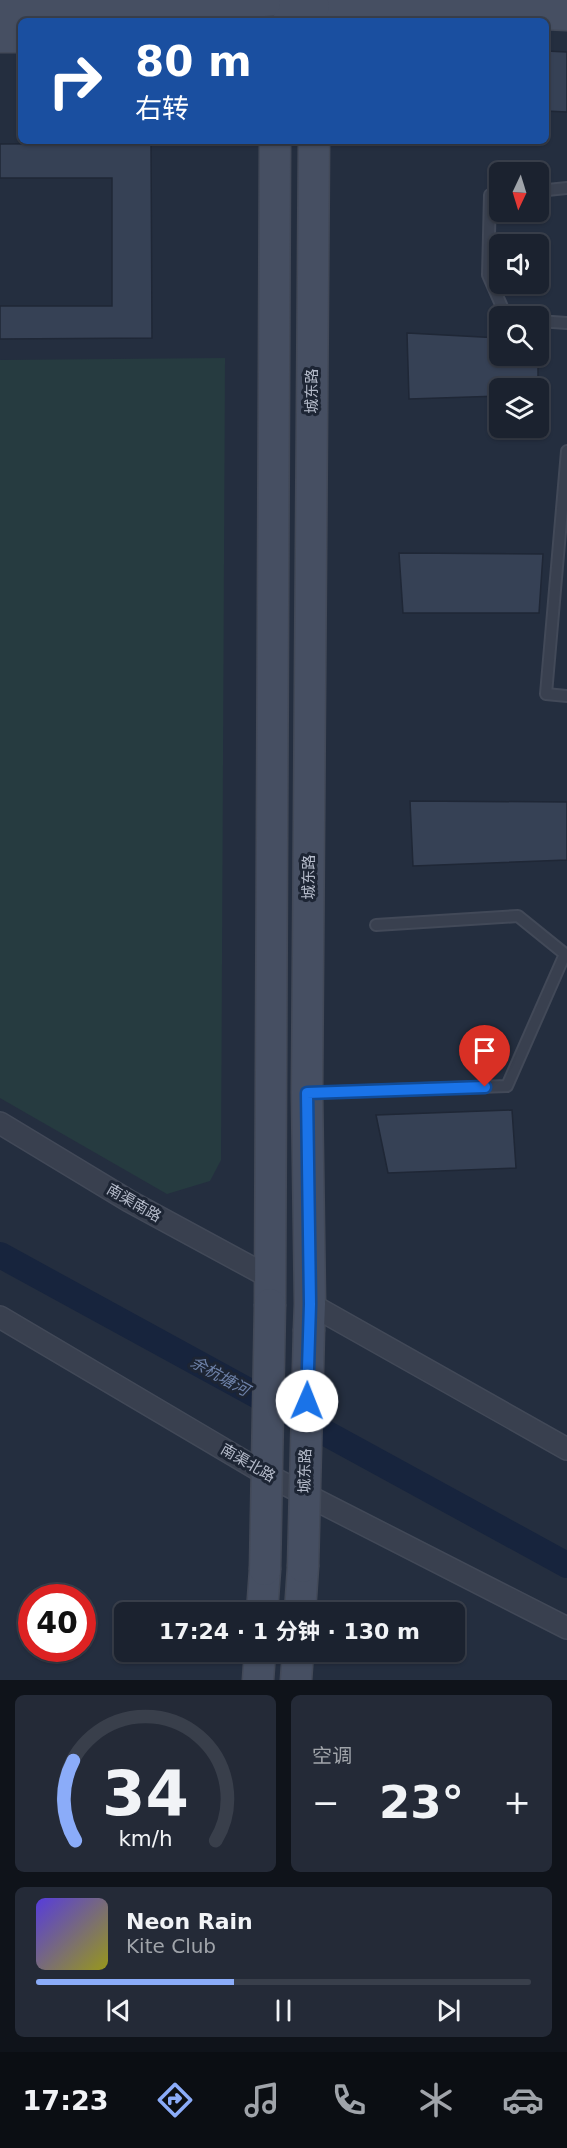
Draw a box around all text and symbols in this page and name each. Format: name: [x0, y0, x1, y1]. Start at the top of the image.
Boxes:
text: 80 m: [135, 37, 252, 86]
icon: right: [36, 42, 114, 120]
text: 右转: [135, 93, 189, 124]
north arrow: [489, 162, 549, 222]
map controls: [489, 162, 549, 438]
button: sound: [489, 234, 549, 294]
button: search: [489, 306, 549, 366]
street label: 城东路: [303, 368, 321, 414]
button: layers: [489, 378, 549, 438]
street label: 城东路: [300, 854, 318, 900]
pin: [459, 1025, 510, 1087]
icon: arrive: [468, 1034, 501, 1067]
street label: 南渠南路: [104, 1180, 164, 1226]
water label: 余杭塘河: [187, 1352, 255, 1401]
position arrow: [275, 1369, 339, 1433]
street label: 南渠北路: [218, 1440, 278, 1486]
street label: 城东路: [296, 1448, 314, 1494]
speed limit sign: 40: [18, 1584, 96, 1662]
text: 17:24 · 1 分钟 · 130 m: [159, 1619, 420, 1644]
text: 空调: [312, 1744, 352, 1768]
text: 34: [102, 1757, 189, 1830]
text: 23°: [379, 1776, 464, 1829]
text: −: [312, 1783, 340, 1822]
text: +: [503, 1783, 531, 1822]
text: km/h: [118, 1826, 173, 1851]
text: Neon Rain: [126, 1909, 253, 1934]
text: Kite Club: [126, 1934, 216, 1958]
icon: previous: [102, 1994, 135, 2027]
icon: pause: [267, 1994, 300, 2027]
icon: next: [432, 1994, 465, 2027]
icon: directions: [154, 2079, 196, 2121]
icon: music: [241, 2079, 283, 2121]
icon: phone: [328, 2079, 370, 2121]
icon: climate: [415, 2079, 457, 2121]
icon: car: [502, 2079, 544, 2121]
text: 17:23: [23, 2085, 109, 2116]

